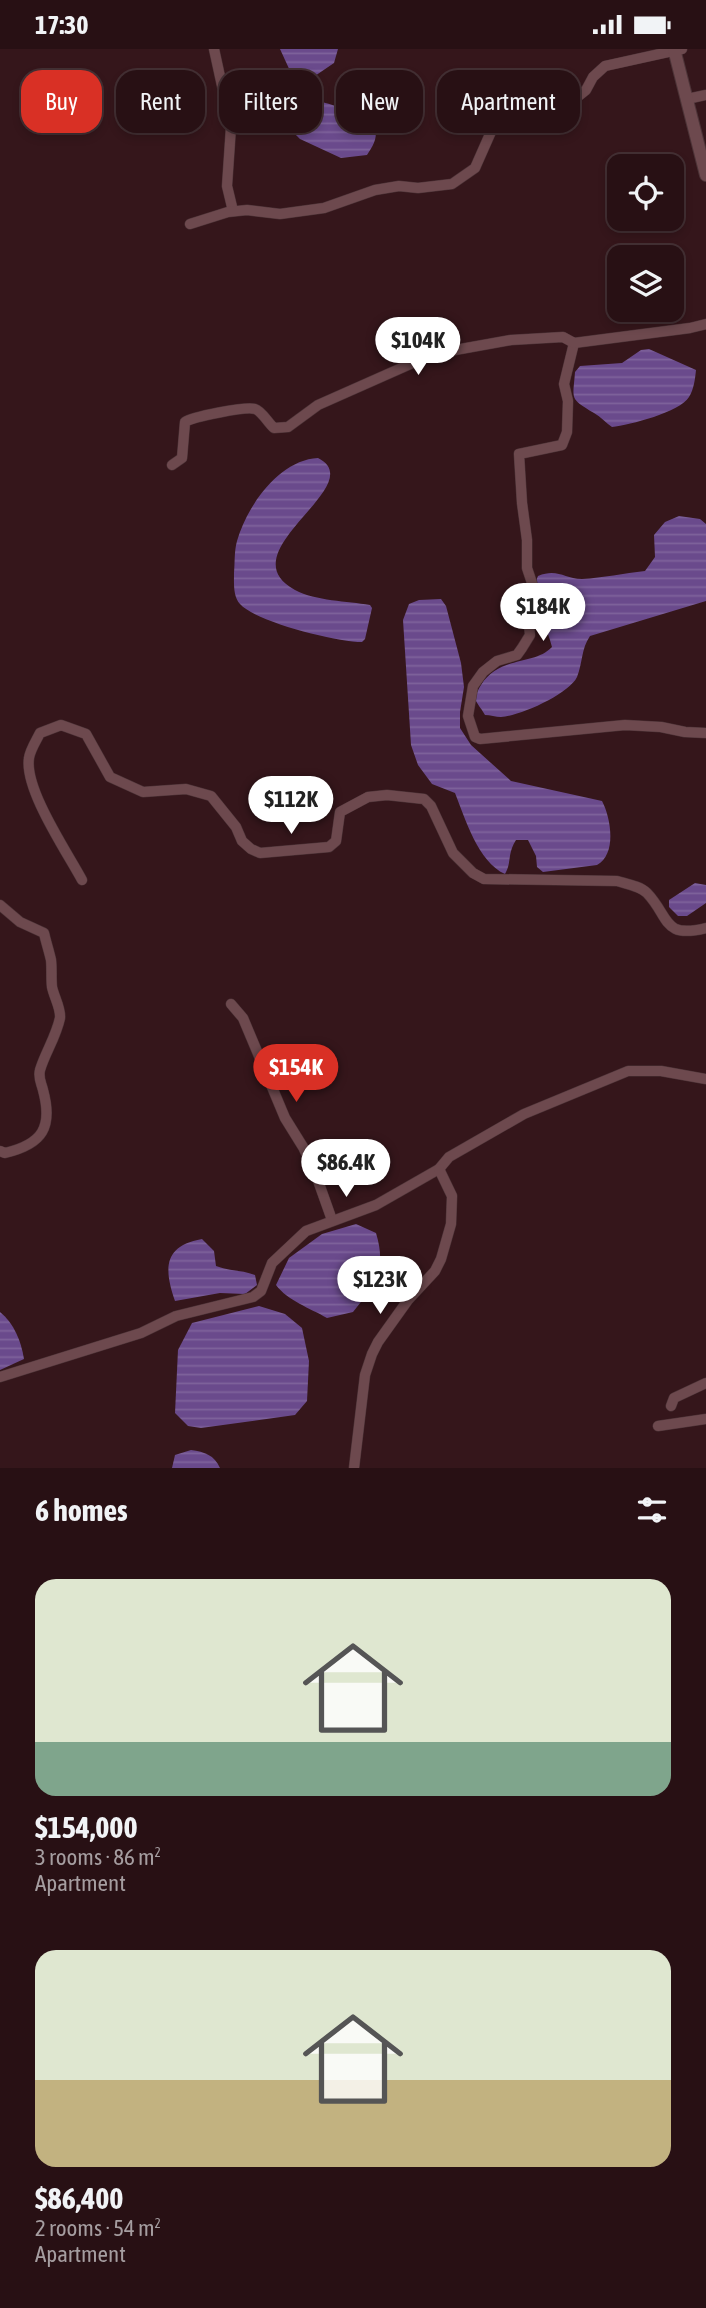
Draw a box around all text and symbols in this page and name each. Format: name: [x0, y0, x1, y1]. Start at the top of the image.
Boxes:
text: 17:30: [35, 10, 89, 40]
chip: Buy: [21, 70, 102, 133]
chip: Rent: [116, 70, 205, 133]
chip: Filters: [219, 70, 322, 133]
chip: New: [336, 70, 423, 133]
chip: Apartment: [437, 70, 580, 133]
map controls: [607, 154, 684, 322]
button: locate: [607, 154, 684, 231]
button: layers: [607, 245, 684, 322]
pin: $104K: [369, 317, 467, 377]
text: $104K: [391, 327, 445, 353]
pin: $184K: [494, 583, 592, 643]
text: $184K: [516, 593, 570, 619]
pin: $112K: [242, 777, 340, 836]
text: $112K: [264, 786, 318, 812]
pin: $154K: [247, 1045, 345, 1104]
text: $154K: [269, 1054, 323, 1080]
pin: $86.4K: [289, 1139, 403, 1199]
text: $86.4K: [317, 1149, 375, 1175]
pin: $123K: [331, 1257, 429, 1316]
text: $123K: [353, 1266, 407, 1292]
icon: filters: [633, 1491, 671, 1529]
text: 6 homes: [35, 1493, 128, 1527]
icon: home: [290, 1625, 416, 1751]
text: $154,000: [35, 1810, 138, 1844]
text: 3 rooms · 86 m²: [35, 1844, 161, 1870]
text: Apartment: [35, 1870, 126, 1896]
icon: home: [290, 1996, 416, 2122]
text: $86,400: [35, 2181, 123, 2215]
text: 2 rooms · 54 m²: [35, 2215, 161, 2241]
text: Apartment: [35, 2241, 126, 2267]

